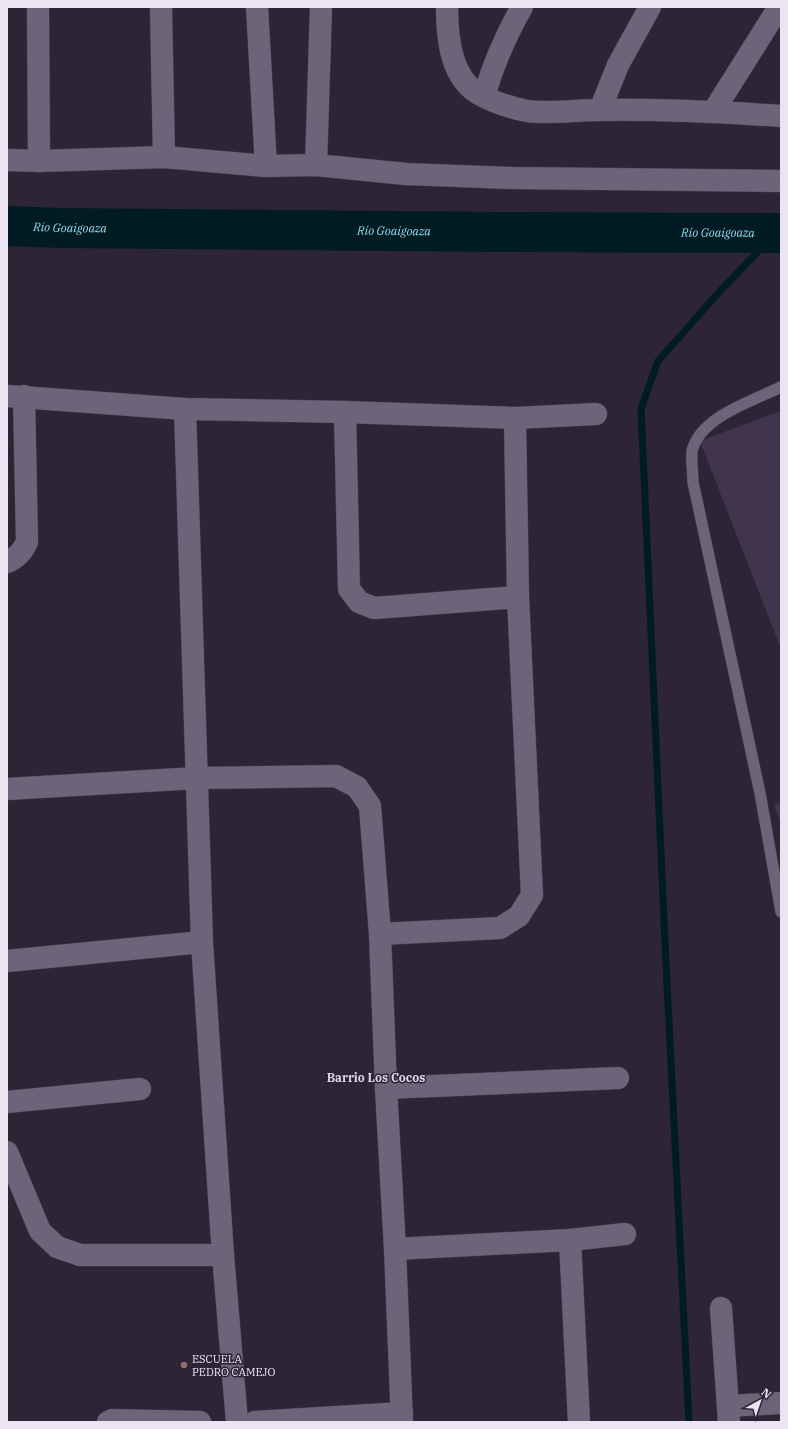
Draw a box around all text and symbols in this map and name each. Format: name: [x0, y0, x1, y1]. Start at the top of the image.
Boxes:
water label: Río Goaigoaza: [32, 219, 107, 235]
water label: Río Goaigoaza: [356, 223, 431, 238]
water label: Río Goaigoaza: [680, 225, 755, 240]
district label: Barrio Los Cocos: [327, 1070, 425, 1085]
place label: ESCUELA PEDRO CAMEJO: [192, 1352, 276, 1379]
marker: ESCUELA PEDRO CAMEJO: [179, 1360, 189, 1370]
north arrow: [740, 1381, 780, 1421]
text: N: [759, 1385, 774, 1402]

